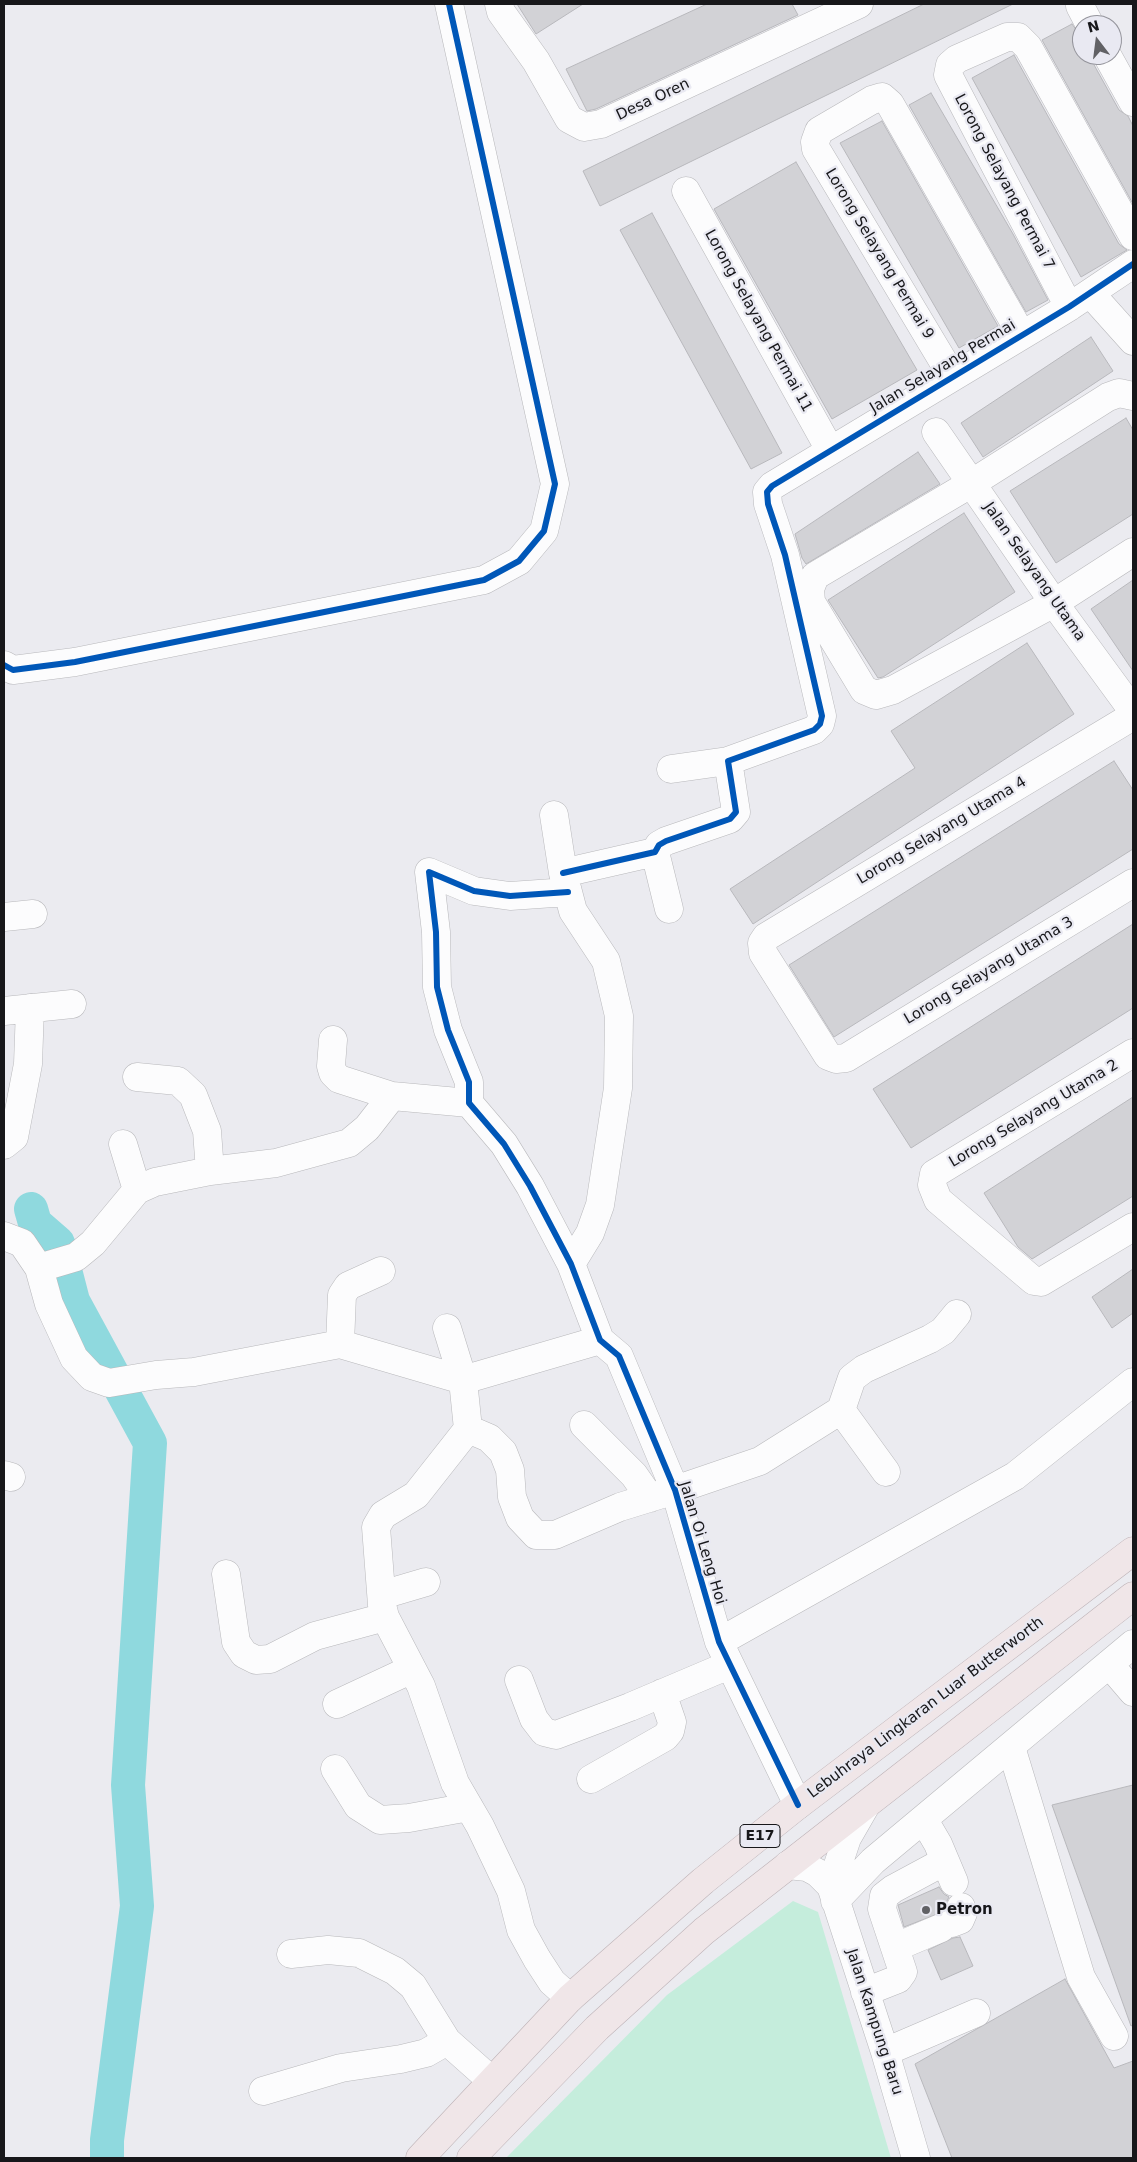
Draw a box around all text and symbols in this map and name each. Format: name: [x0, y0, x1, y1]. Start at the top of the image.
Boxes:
north arrow: [1072, 15, 1122, 65]
text: N: [1086, 17, 1101, 36]
street label: Desa Oren: [613, 75, 693, 125]
street label: Lorong Selayang Permai 7: [950, 91, 1058, 273]
street label: Lorong Selayang Permai 9: [821, 165, 937, 343]
street label: Lorong Selayang Permai 11: [700, 227, 816, 415]
street label: Jalan Selayang Permai: [867, 316, 1019, 418]
street label: Jalan Selayang Utama: [979, 499, 1089, 645]
street label: Lorong Selayang Utama 4: [854, 773, 1030, 889]
street label: Lorong Selayang Utama 3: [901, 913, 1077, 1029]
street label: Lorong Selayang Utama 2: [946, 1056, 1122, 1172]
street label: Jalan Oi Leng Hoi: [675, 1479, 729, 1607]
street label: Lebuhraya Lingkaran Luar Butterworth: [805, 1613, 1047, 1803]
road number: E17: [740, 1824, 780, 1848]
place label: Petron: [936, 1901, 993, 1919]
marker: Petron: [920, 1904, 932, 1916]
street label: Jalan Kampung Baru: [842, 1947, 906, 2097]

